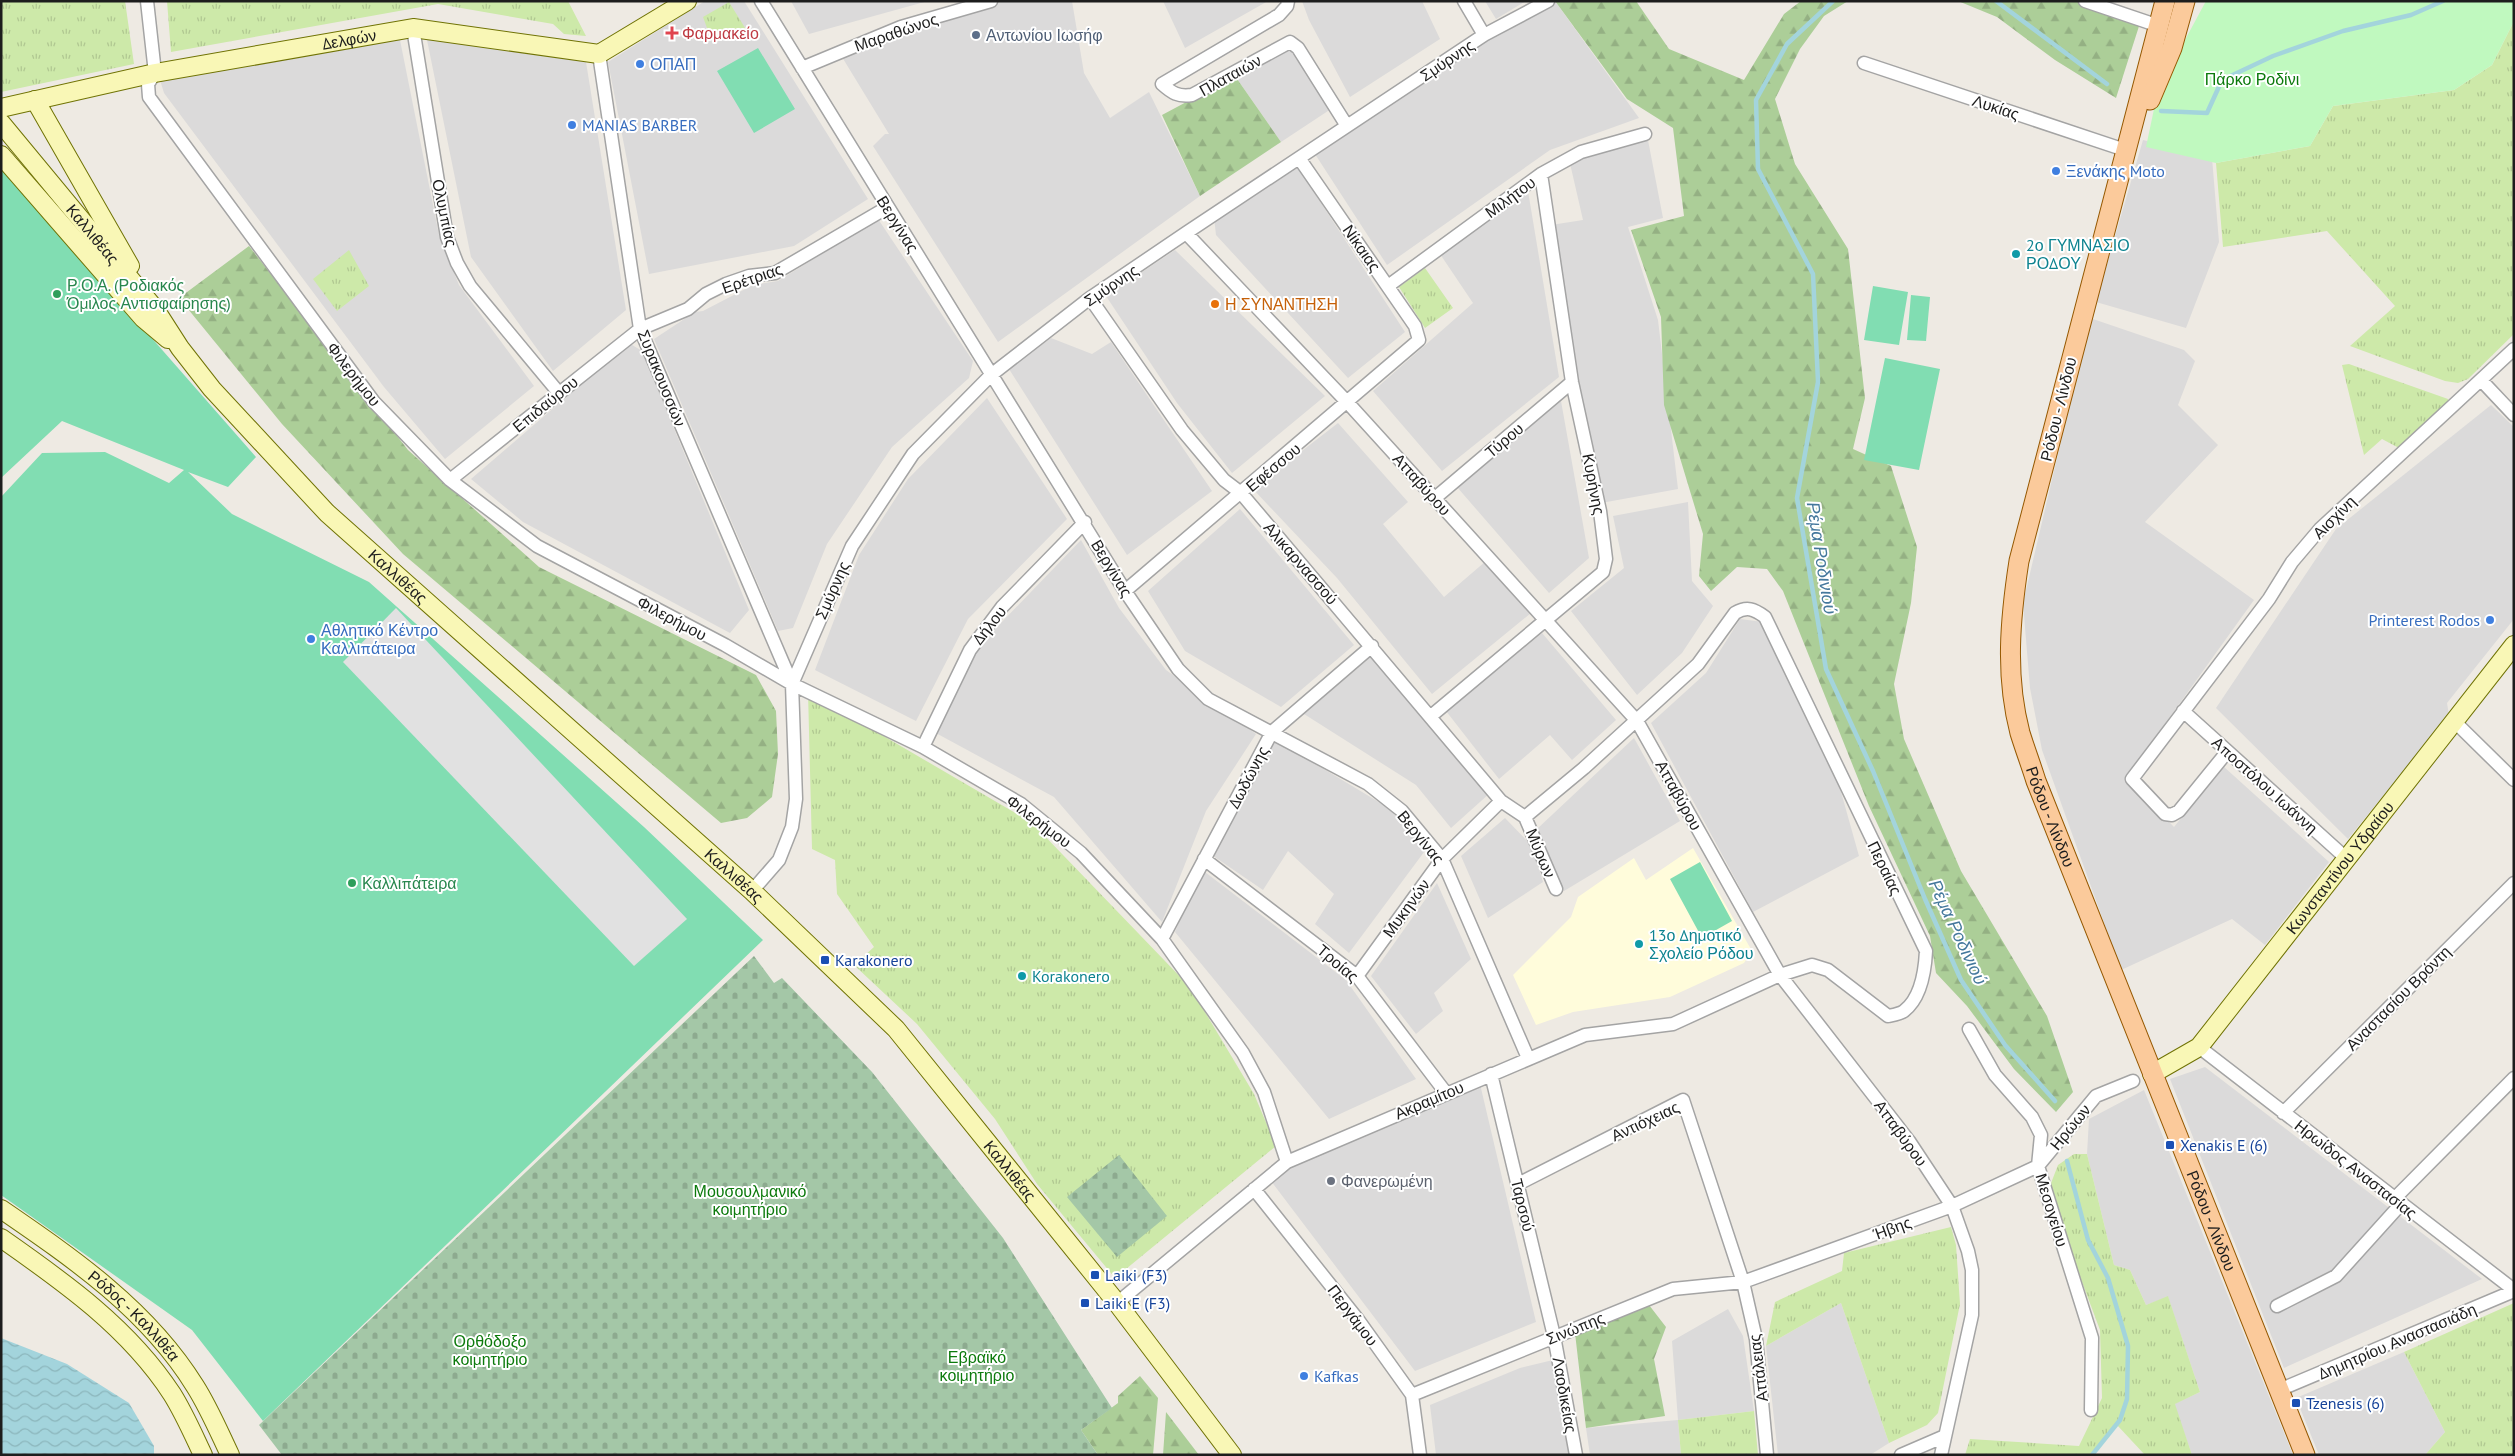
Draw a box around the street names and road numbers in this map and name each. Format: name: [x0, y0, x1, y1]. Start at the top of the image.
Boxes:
street label: Μαραθώνος: [852, 8, 941, 56]
street label: Δελφών: [320, 25, 378, 54]
street label: Σμύρνης: [1416, 34, 1478, 85]
street label: Πλαταιών: [1195, 50, 1265, 100]
street label: Λυκίας: [1970, 90, 2022, 124]
street label: Μιλήτου: [1481, 172, 1539, 222]
street label: Ολυμπίας: [428, 177, 462, 249]
street label: Βεργίνας: [873, 192, 923, 256]
street label: Καλλιθέας: [62, 200, 124, 268]
street label: Νίκαιας: [1339, 221, 1385, 276]
street label: Ερέτριας: [719, 258, 785, 298]
street label: Σμύρνης: [1080, 259, 1142, 310]
street label: Συρακουσσών: [633, 327, 691, 429]
street label: Φιλερήμου: [323, 338, 385, 410]
street label: Ρόδου - Λίνδου: [2035, 355, 2081, 463]
street label: Επιδαύρου: [508, 372, 582, 436]
street label: Τύρου: [1481, 418, 1527, 462]
street label: Εφέσσου: [1241, 438, 1305, 496]
street label: Ατταβύρου: [1389, 449, 1455, 519]
street label: Κυρήνης: [1578, 452, 1610, 517]
street label: Αισχίνη: [2308, 491, 2360, 543]
street label: Αλικαρνασσού: [1260, 518, 1342, 608]
street label: Βεργίνας: [1087, 536, 1137, 601]
street label: Καλλιθέας: [364, 545, 432, 608]
street label: Σμύρνης: [810, 558, 854, 622]
street label: Φιλερήμου: [634, 591, 710, 645]
street label: Δήλου: [968, 602, 1010, 648]
street label: Αποστόλου Ιωάννη: [2208, 732, 2322, 838]
street label: Δωδώνης: [1223, 742, 1273, 812]
street label: Ατταβύρου: [1652, 756, 1706, 834]
street label: Ρόδου - Λίνδου: [2022, 764, 2079, 870]
street label: Φιλερήμου: [1003, 790, 1075, 852]
street label: Κωνσταντίνου Υδραίου: [2281, 797, 2398, 938]
street label: Βεργίνας: [1393, 806, 1449, 868]
street label: Μύρων: [1522, 825, 1560, 881]
street label: Περαίας: [1863, 838, 1907, 899]
street label: Καλλιθέας: [701, 844, 768, 907]
street label: Μυκηνών: [1378, 875, 1434, 941]
street label: Τροίας: [1313, 940, 1363, 986]
street label: Αναστασίου Βρόντη: [2341, 941, 2455, 1055]
street label: Ακραμίτου: [1391, 1077, 1467, 1123]
street label: Αντιόχειας: [1608, 1096, 1682, 1145]
street label: Ατταβύρου: [1870, 1096, 1932, 1170]
street label: Ηρώων: [2045, 1100, 2095, 1154]
street label: Ηρωίδος Αναστασίας: [2291, 1115, 2421, 1223]
street label: Καλλιθέας: [980, 1136, 1041, 1205]
street label: Ρόδου - Λίνδου: [2182, 1167, 2241, 1274]
street label: Μεσογείου: [2031, 1171, 2073, 1249]
street label: Ταρσού: [1507, 1176, 1539, 1234]
street label: Ήβης: [1869, 1212, 1914, 1244]
street label: Ρόδος - Καλλιθέα: [84, 1266, 184, 1365]
street label: Περγάμου: [1323, 1280, 1383, 1350]
street label: Δημητρίου Αναστασιάδη: [2315, 1299, 2479, 1383]
street label: Σινώπης: [1543, 1307, 1607, 1349]
street label: Αττάλειας: [1744, 1333, 1772, 1403]
street label: Λαοδικείας: [1548, 1355, 1582, 1435]

